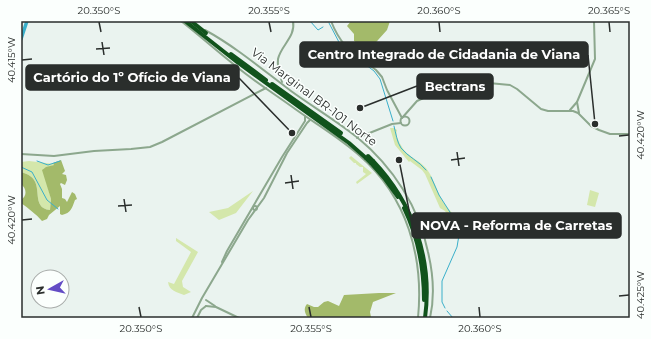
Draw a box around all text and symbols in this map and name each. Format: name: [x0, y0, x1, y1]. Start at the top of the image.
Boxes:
text: 20.350°S: [78, 4, 120, 17]
text: 20.355°S: [248, 4, 290, 17]
text: 20.360°S: [417, 4, 461, 17]
text: 20.365°S: [588, 4, 630, 17]
text: 40.415°W: [5, 37, 18, 83]
callout: Centro Integrado de Cidadania de Viana: [300, 42, 588, 67]
street label: Via Marginal BR-101 Norte: [248, 44, 380, 149]
text: Centro Integrado de Cidadania de Viana: [308, 46, 580, 62]
callout: Cartório do 1º Ofício de Viana: [26, 65, 239, 90]
text: Cartório do 1º Ofício de Viana: [33, 69, 231, 85]
callout: Bectrans: [417, 74, 493, 99]
text: Bectrans: [425, 78, 485, 94]
text: 40.420°W: [634, 110, 647, 160]
text: 40.420°W: [5, 195, 18, 245]
callout: NOVA - Reforma de Carretas: [412, 213, 621, 238]
text: NOVA - Reforma de Carretas: [420, 217, 612, 233]
north arrow: [30, 269, 70, 309]
text: 40.425°W: [634, 271, 647, 319]
text: N: [33, 285, 48, 296]
text: 20.350°S: [120, 322, 162, 335]
text: 20.355°S: [290, 322, 332, 335]
text: 20.360°S: [458, 322, 502, 335]

